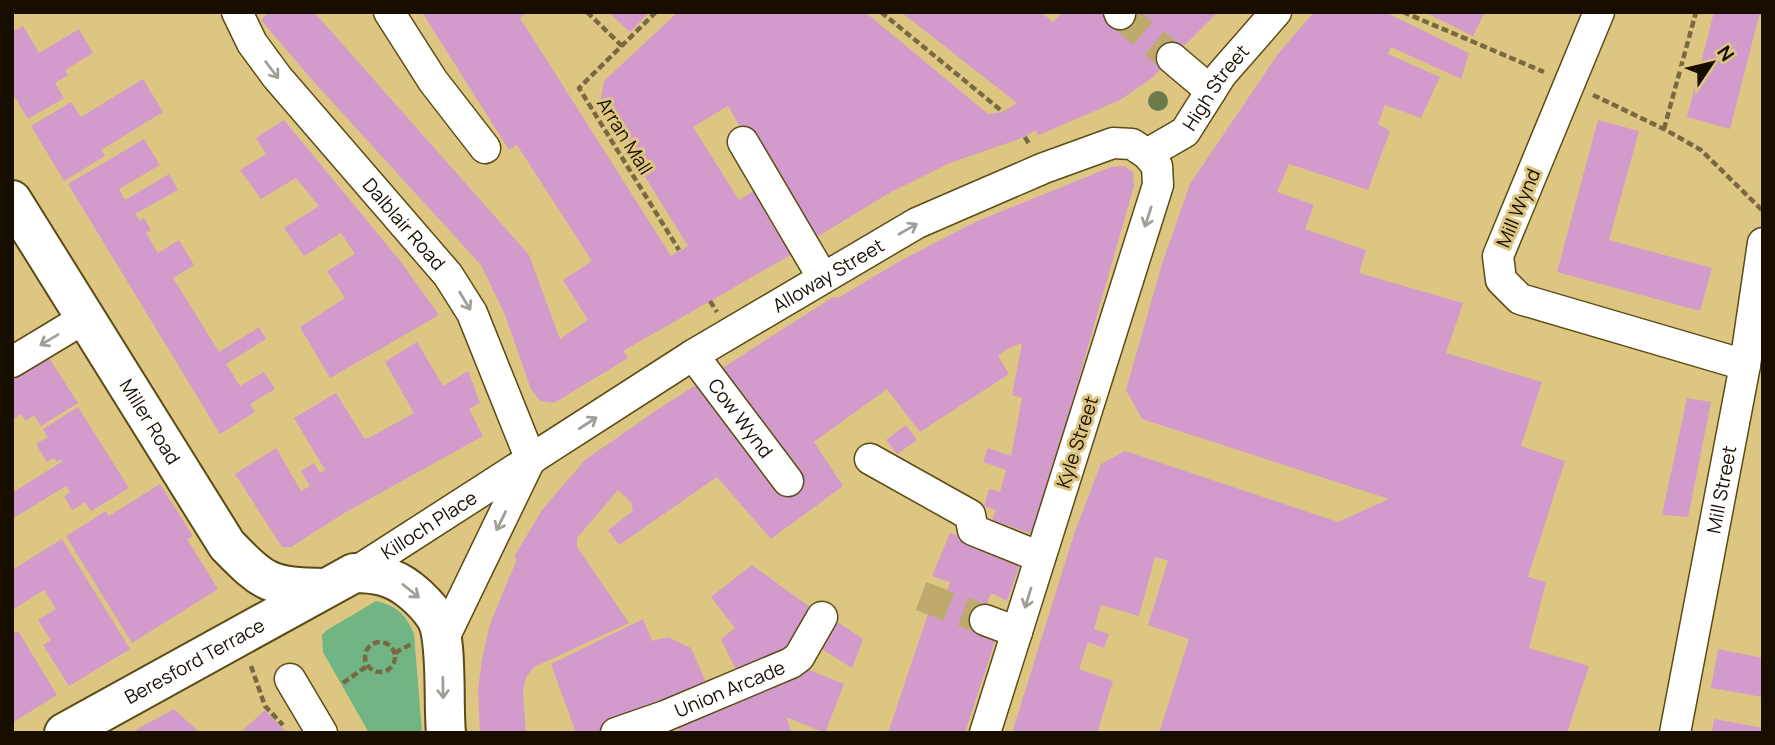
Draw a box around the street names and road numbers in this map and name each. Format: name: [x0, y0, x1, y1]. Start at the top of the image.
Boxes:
street label: High Street: [1176, 39, 1255, 135]
street label: Arran Mall: [591, 92, 659, 180]
street label: Mill Wynd: [1490, 165, 1546, 251]
street label: Dalblair Road: [357, 172, 451, 276]
street label: Alloway Street: [768, 232, 889, 318]
street label: Cow Wynd: [702, 373, 779, 463]
street label: Miller Road: [114, 374, 186, 469]
street label: Kyle Street: [1050, 393, 1104, 491]
street label: Mill Street: [1700, 443, 1742, 535]
street label: Killoch Place: [376, 484, 482, 565]
street label: Beresford Terrace: [120, 612, 269, 710]
street label: Union Arcade: [670, 654, 789, 724]

